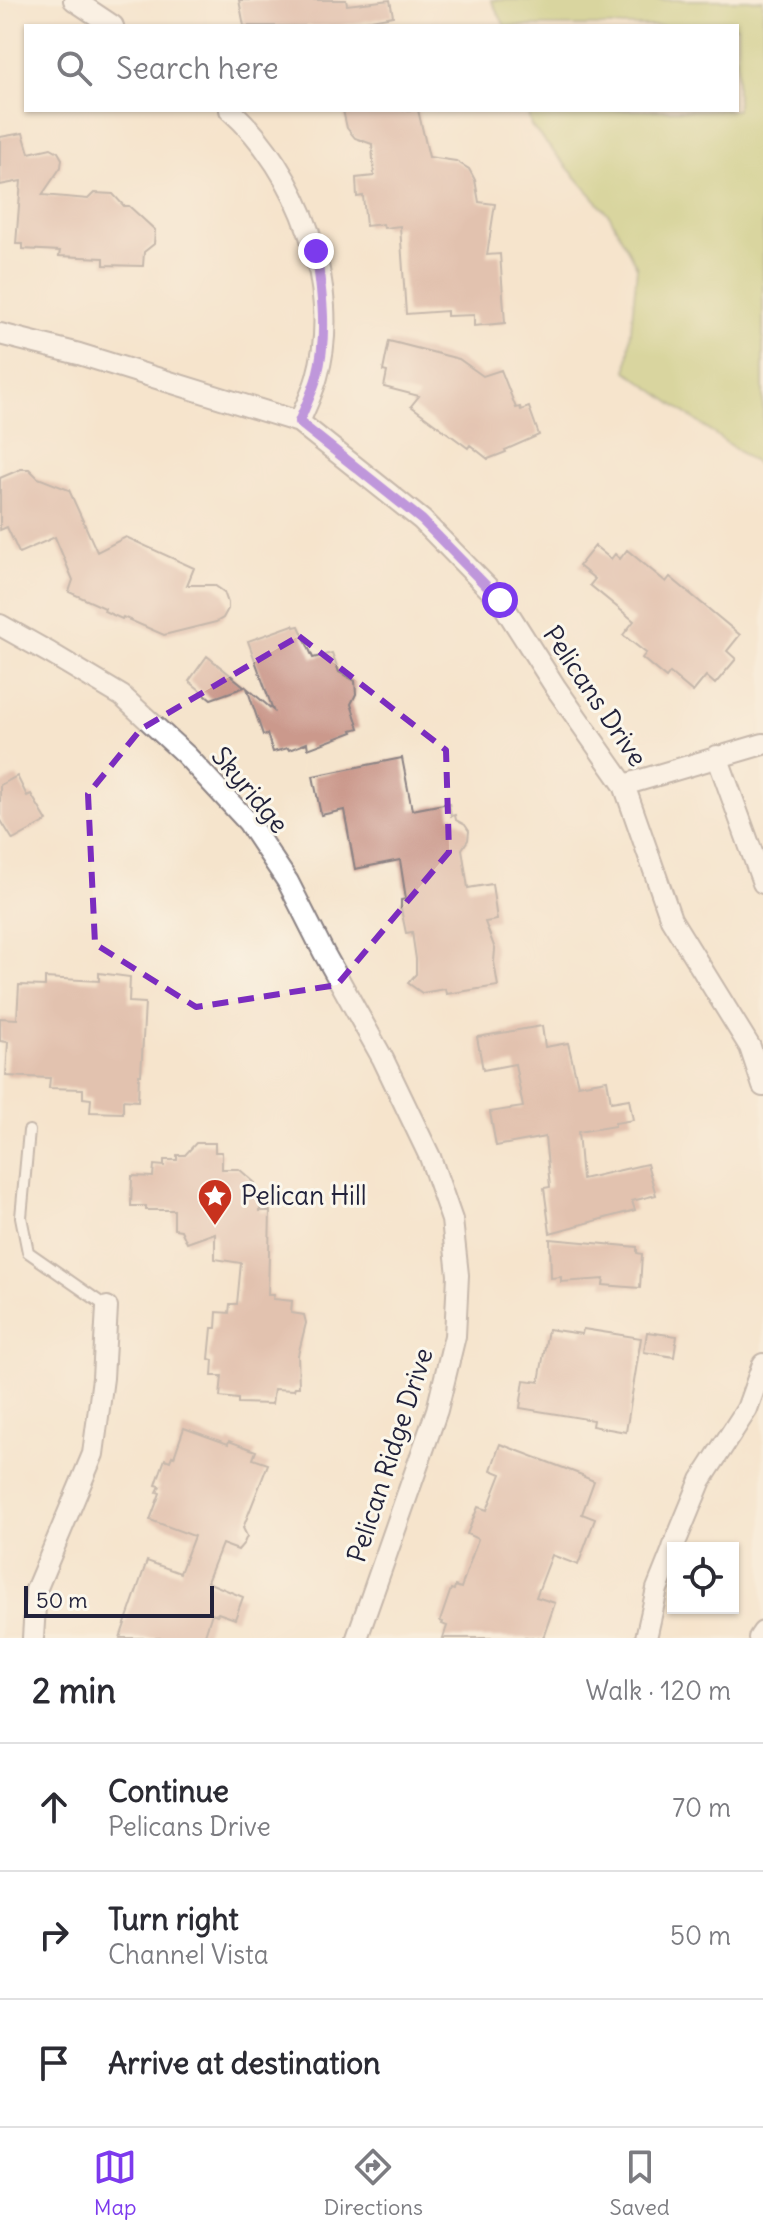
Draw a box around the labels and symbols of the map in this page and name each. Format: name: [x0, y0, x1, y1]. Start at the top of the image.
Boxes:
route end: [298, 233, 334, 269]
route start: [482, 582, 518, 618]
street label: Pelicans Drive: [536, 619, 655, 772]
street label: Skyridge: [205, 740, 296, 840]
place icon: Pelican Hill: [196, 1177, 234, 1227]
place label: Pelican Hill: [241, 1179, 367, 1212]
street label: Pelican Ridge Drive: [339, 1344, 440, 1566]
scale bar: [24, 1582, 214, 1618]

